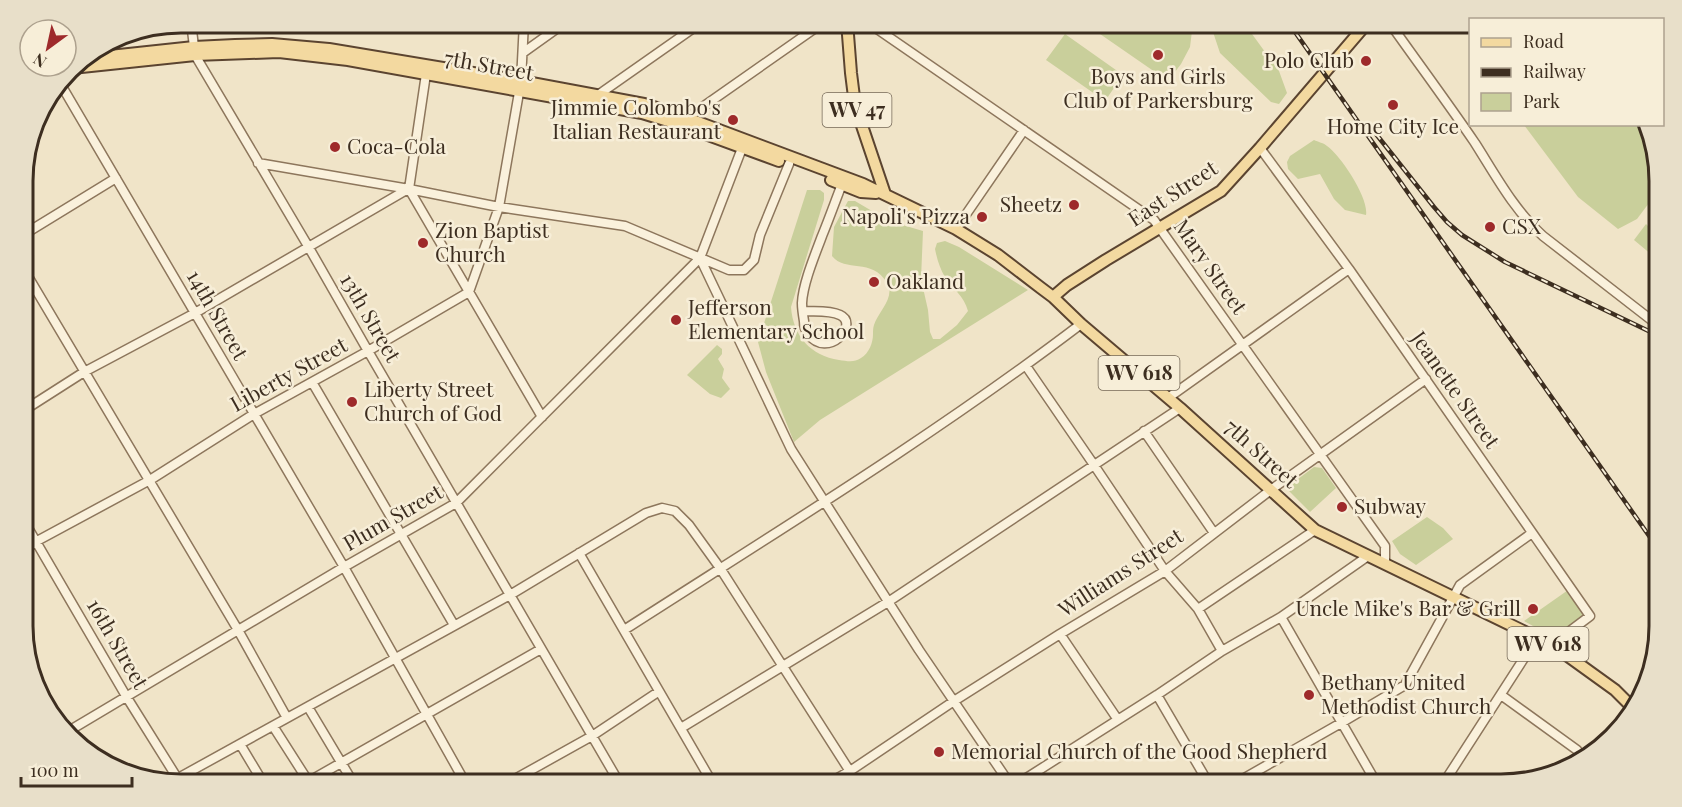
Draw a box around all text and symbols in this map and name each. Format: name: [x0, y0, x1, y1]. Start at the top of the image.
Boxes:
north arrow: [18, 18, 78, 78]
legend: [1469, 18, 1664, 126]
text: Road: [1523, 29, 1564, 53]
street label: 7th Street: [443, 42, 537, 86]
place label: Polo Club: [1264, 45, 1354, 73]
marker: Boys and Girls Club of Parkersburg: [1151, 48, 1165, 62]
text: N: [29, 49, 50, 73]
marker: Polo Club: [1359, 54, 1373, 68]
text: Railway: [1523, 59, 1586, 83]
place label: Boys and Girls Club of Parkersburg: [1063, 61, 1253, 113]
text: Park: [1523, 89, 1560, 113]
place label: Jimmie Colombo's Italian Restaurant: [550, 92, 722, 144]
road number: WV 47: [822, 93, 892, 127]
marker: Home City Ice: [1386, 98, 1400, 112]
place label: Home City Ice: [1327, 111, 1459, 139]
marker: Jimmie Colombo's Italian Restaurant: [726, 113, 740, 127]
place label: Coca-Cola: [347, 131, 447, 159]
marker: Coca-Cola: [328, 140, 342, 154]
street label: East Street: [1122, 153, 1222, 232]
place label: Sheetz: [1000, 189, 1062, 217]
marker: Sheetz: [1067, 198, 1081, 212]
place label: Napoli's Pizza: [842, 201, 971, 229]
marker: Napoli's Pizza: [975, 210, 989, 224]
place label: CSX: [1502, 211, 1542, 239]
street label: Mary Street: [1169, 213, 1255, 319]
place label: Zion Baptist Church: [435, 215, 550, 267]
marker: CSX: [1483, 220, 1497, 234]
marker: Zion Baptist Church: [416, 236, 430, 250]
street label: 14th Street: [182, 264, 256, 365]
place label: Oakland: [886, 266, 964, 294]
street label: 13th Street: [335, 267, 409, 367]
marker: Oakland: [867, 275, 881, 289]
place label: Jefferson Elementary School: [687, 292, 864, 344]
marker: Jefferson Elementary School: [669, 313, 683, 327]
street label: Jeanette Street: [1405, 324, 1508, 453]
street label: Liberty Street: [225, 329, 352, 417]
road number: WV 618: [1098, 356, 1180, 390]
place label: Liberty Street Church of God: [364, 374, 502, 426]
marker: Liberty Street Church of God: [345, 395, 359, 409]
street label: 7th Street: [1220, 412, 1306, 493]
street label: Plum Street: [337, 476, 447, 556]
place label: Subway: [1354, 491, 1427, 519]
marker: Subway: [1335, 500, 1349, 514]
street label: Williams Street: [1052, 520, 1188, 623]
street label: 16th Street: [82, 593, 156, 694]
place label: Uncle Mike's Bar & Grill: [1295, 593, 1521, 621]
marker: Uncle Mike's Bar & Grill: [1526, 602, 1540, 616]
road number: WV 618: [1508, 627, 1588, 661]
place label: Bethany United Methodist Church: [1321, 667, 1492, 719]
marker: Bethany United Methodist Church: [1302, 688, 1316, 702]
place label: Memorial Church of the Good Shepherd: [951, 736, 1328, 764]
marker: Memorial Church of the Good Shepherd: [932, 745, 946, 759]
scale bar: [21, 750, 132, 788]
text: 100 m: [30, 758, 79, 782]

